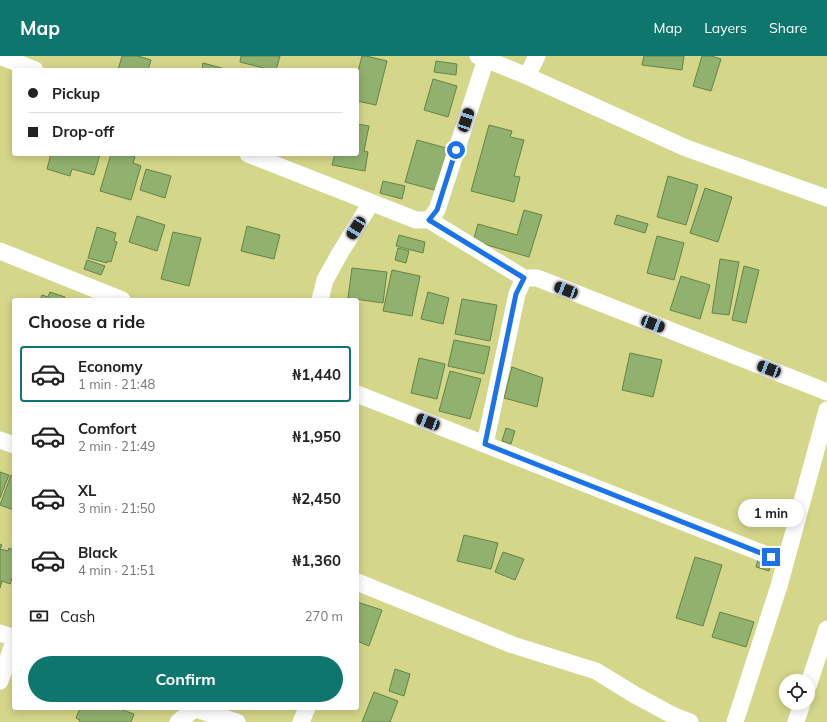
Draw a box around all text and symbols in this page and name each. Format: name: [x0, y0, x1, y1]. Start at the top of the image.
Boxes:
text: Map: [20, 16, 60, 40]
text: Map: [653, 19, 682, 37]
text: Layers: [704, 19, 747, 37]
text: Share: [769, 19, 807, 37]
text: Pickup: [52, 84, 100, 103]
car: [457, 107, 475, 133]
text: Drop-off: [52, 122, 114, 141]
route start: [447, 141, 465, 159]
car: [345, 215, 367, 241]
car: [553, 280, 579, 300]
text: Choose a ride: [28, 310, 145, 333]
car: [640, 314, 666, 334]
icon: car: [30, 356, 66, 392]
text: Economy: [78, 357, 143, 376]
car: [756, 359, 782, 379]
text: ₦1,440: [292, 365, 341, 384]
text: 1 min · 21:48: [78, 376, 155, 392]
car: [415, 412, 441, 432]
icon: car: [30, 418, 66, 454]
text: Comfort: [78, 419, 136, 438]
text: ₦1,950: [292, 427, 341, 446]
text: 2 min · 21:49: [78, 438, 155, 454]
icon: car: [30, 480, 66, 516]
text: XL: [78, 481, 96, 500]
text: ₦2,450: [292, 489, 341, 508]
callout: 1 min: [738, 499, 804, 527]
text: 3 min · 21:50: [78, 500, 155, 516]
text: 1 min: [754, 505, 788, 521]
icon: car: [30, 542, 66, 578]
text: Black: [78, 543, 117, 562]
route end: [762, 548, 780, 566]
text: ₦1,360: [292, 551, 341, 570]
text: 4 min · 21:51: [78, 562, 155, 578]
icon: cash: [28, 605, 50, 627]
text: Cash: [60, 607, 95, 626]
text: 270 m: [305, 608, 343, 624]
button: Confirm: [28, 656, 343, 702]
map controls: [779, 674, 815, 710]
button: locate: [779, 674, 815, 710]

